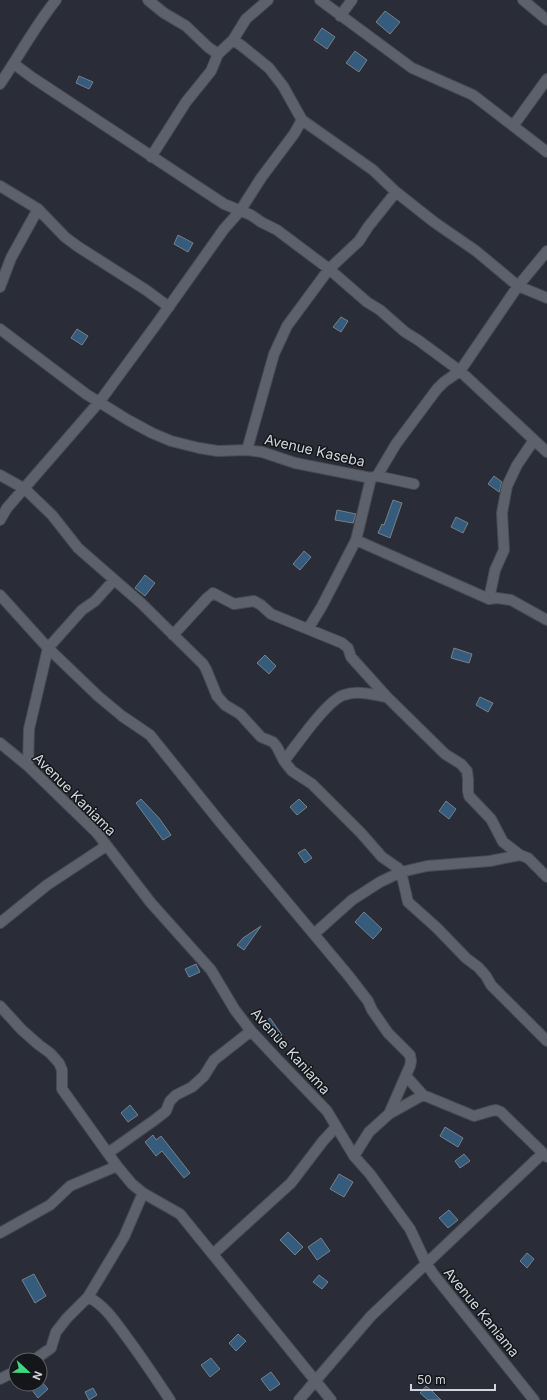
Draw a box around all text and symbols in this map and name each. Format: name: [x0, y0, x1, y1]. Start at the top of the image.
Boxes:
street label: Avenue Kaseba: [263, 430, 367, 470]
street label: Avenue Kaniama: [30, 749, 120, 839]
street label: Avenue Kaniama: [248, 1004, 334, 1098]
street label: Avenue Kaniama: [441, 1264, 523, 1360]
north arrow: [8, 1352, 48, 1392]
scale bar: [411, 1366, 495, 1392]
text: N: [29, 1369, 45, 1382]
text: 50 m: [417, 1372, 446, 1387]

